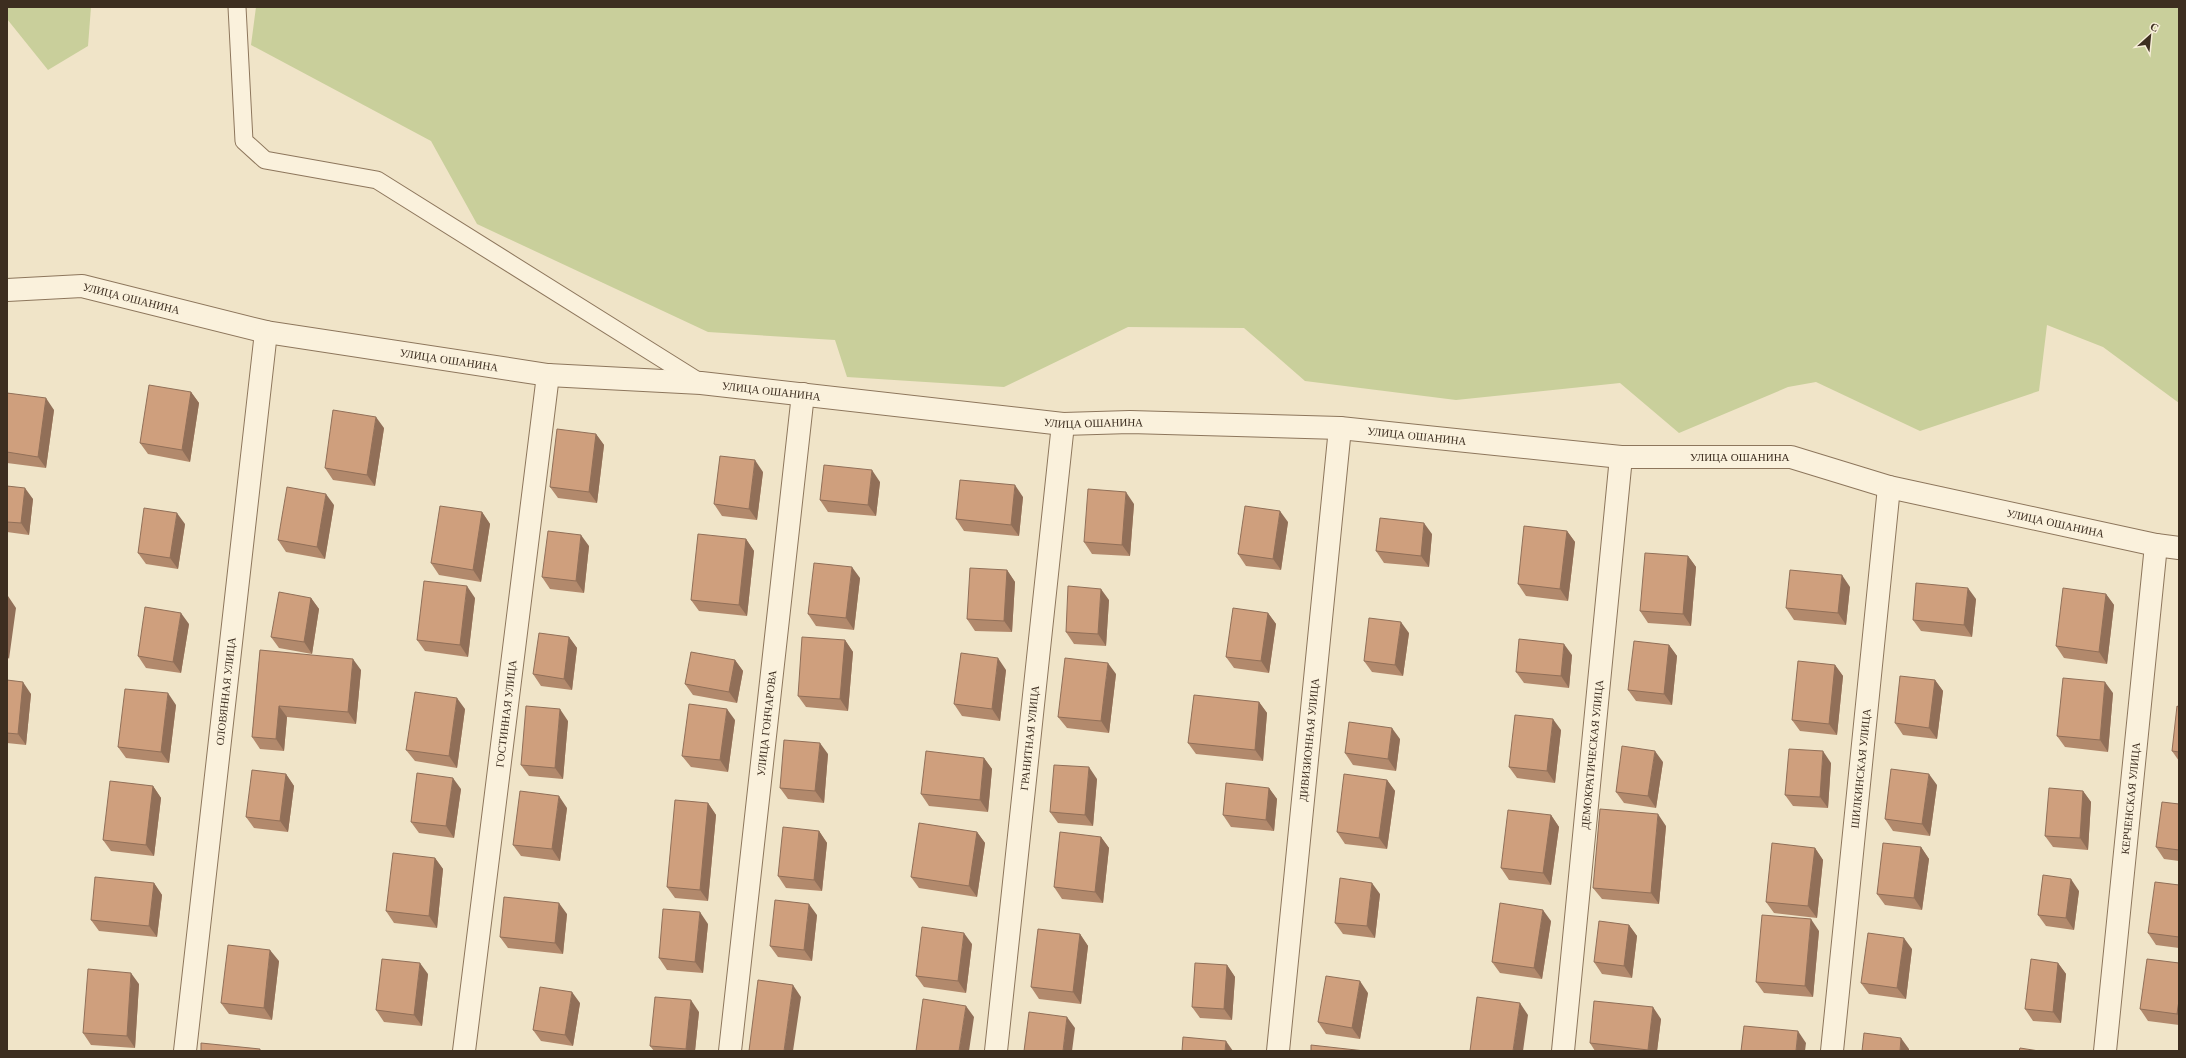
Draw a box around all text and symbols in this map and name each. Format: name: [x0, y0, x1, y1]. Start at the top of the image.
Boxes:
north arrow: [2130, 16, 2170, 56]
text: С: [2148, 20, 2161, 34]
street label: УЛИЦА ОШАНИНА: [82, 280, 181, 316]
street label: УЛИЦА ОШАНИНА: [399, 346, 499, 373]
street label: УЛИЦА ОШАНИНА: [721, 379, 821, 403]
street label: УЛИЦА ОШАНИНА: [1043, 416, 1143, 430]
street label: УЛИЦА ОШАНИНА: [1367, 425, 1467, 447]
street label: УЛИЦА ОШАНИНА: [1690, 451, 1790, 463]
street label: УЛИЦА ОШАНИНА: [2006, 507, 2105, 540]
street label: ОЛОВЯННАЯ УЛИЦА: [213, 636, 238, 746]
street label: ГОСТИННАЯ УЛИЦА: [493, 659, 519, 768]
street label: УЛИЦА ГОНЧАРОВА: [755, 669, 778, 777]
street label: ДИВИЗИОННАЯ УЛИЦА: [1297, 677, 1321, 802]
street label: ДЕМОКРАТИЧЕСКАЯ УЛИЦА: [1579, 679, 1605, 830]
street label: ГРАНИТНАЯ УЛИЦА: [1018, 685, 1041, 791]
street label: ШИЛКИНСКАЯ УЛИЦА: [1849, 708, 1873, 829]
street label: КЕРЧЕНСКАЯ УЛИЦА: [2119, 742, 2142, 855]

